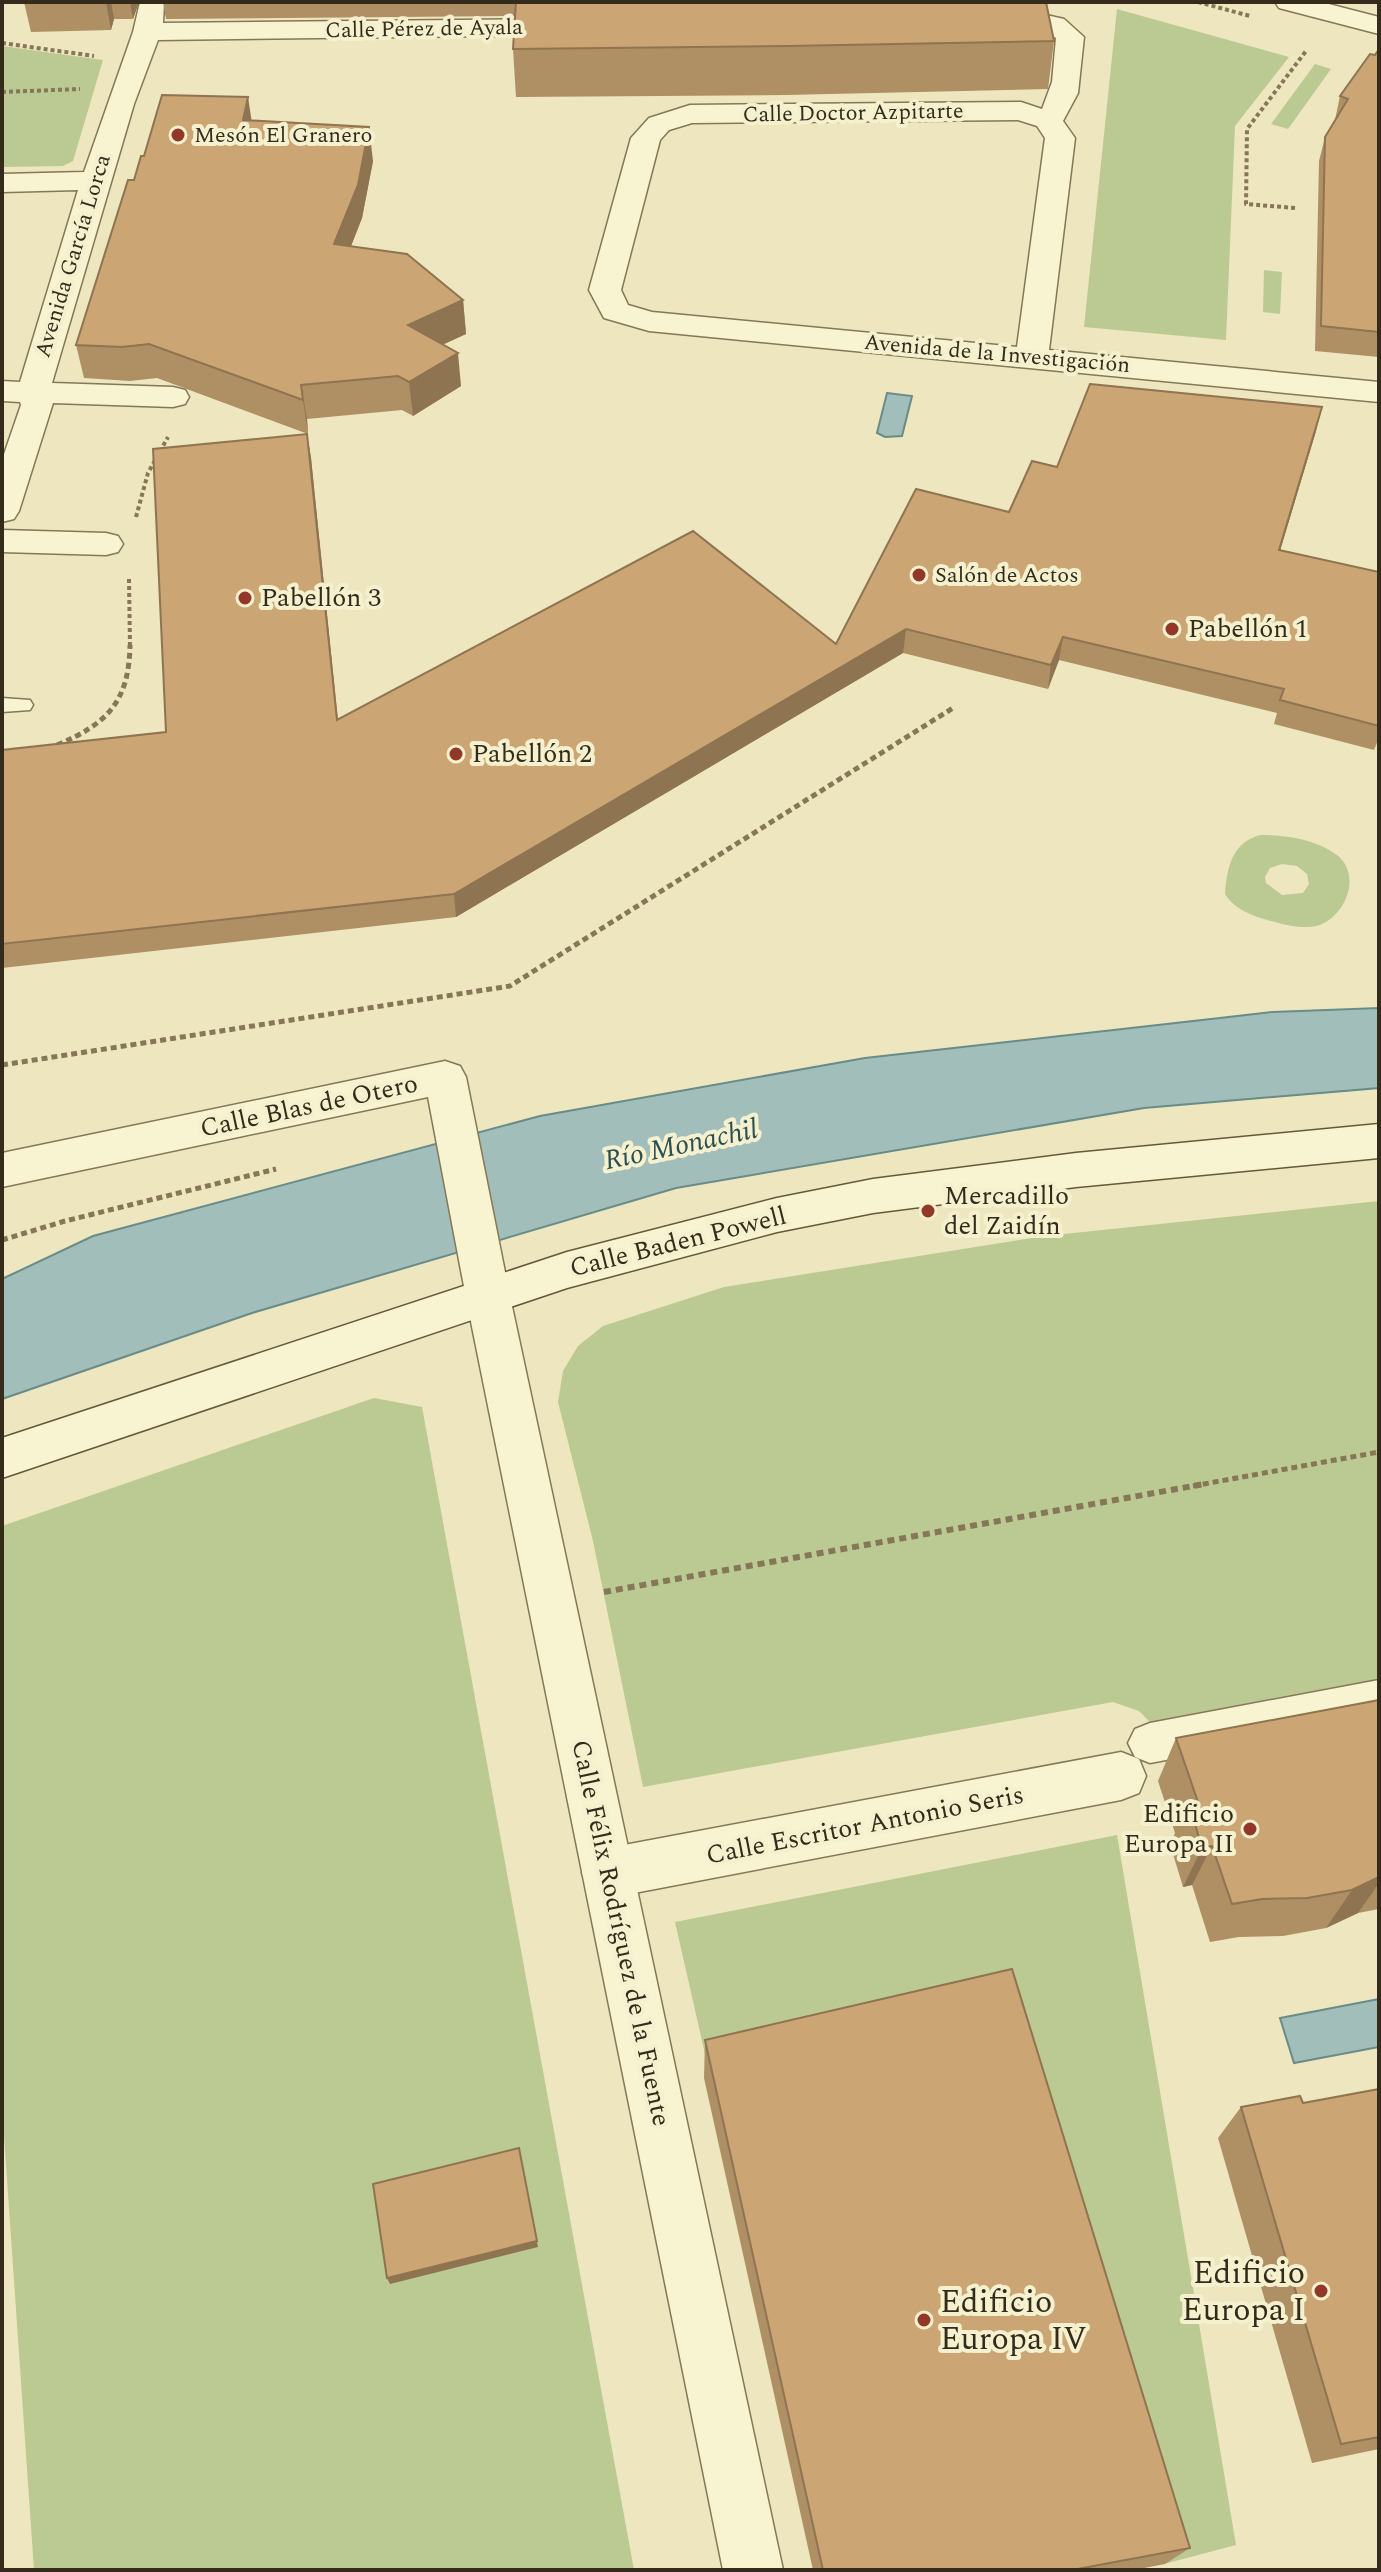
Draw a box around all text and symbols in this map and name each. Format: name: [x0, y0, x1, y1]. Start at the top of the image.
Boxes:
street label: Calle Pérez de Ayala: [325, 11, 523, 47]
street label: Calle Doctor Azpitarte: [742, 95, 964, 131]
place label: Mesón El Granero: [194, 119, 372, 152]
marker: Mesón El Granero: [169, 126, 187, 144]
street label: Avenida García Lorca: [26, 150, 120, 362]
street label: Avenida de la Investigación: [863, 326, 1131, 382]
place label: Salón de Actos: [935, 559, 1079, 592]
marker: Salón de Actos: [910, 566, 928, 584]
place label: Pabellón 3: [261, 578, 381, 618]
marker: Pabellón 3: [236, 589, 254, 607]
place label: Pabellón 1: [1188, 609, 1308, 649]
marker: Pabellón 1: [1163, 620, 1181, 638]
place label: Pabellón 2: [472, 734, 592, 774]
marker: Pabellón 2: [447, 745, 465, 763]
street label: Calle Blas de Otero: [196, 1063, 422, 1149]
water label: Río Monachil: [600, 1108, 762, 1182]
place label: Mercadillo del Zaidín: [944, 1176, 1069, 1246]
street label: Calle Baden Powell: [565, 1196, 791, 1288]
marker: Mercadillo del Zaidín: [919, 1202, 937, 1220]
street label: Calle Félix Rodríguez de la Fuente: [560, 1736, 682, 2130]
street label: Calle Escritor Antonio Seris: [703, 1775, 1027, 1875]
place label: Edificio Europa II: [1124, 1794, 1234, 1864]
marker: Edificio Europa II: [1241, 1820, 1259, 1838]
place label: Edificio Europa I: [1182, 2249, 1305, 2335]
place label: Edificio Europa IV: [940, 2278, 1087, 2364]
marker: Edificio Europa I: [1312, 2282, 1330, 2300]
marker: Edificio Europa IV: [915, 2311, 933, 2329]

